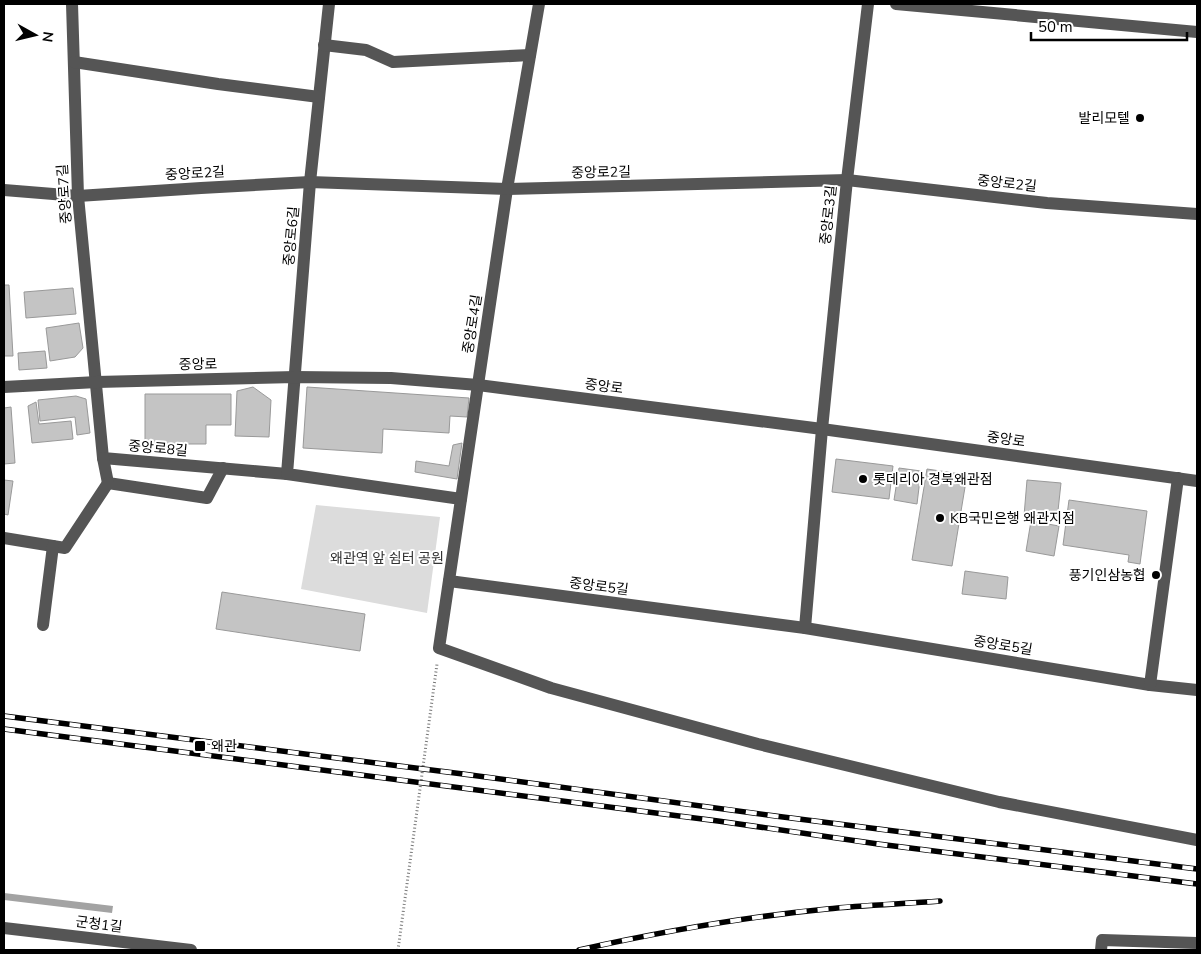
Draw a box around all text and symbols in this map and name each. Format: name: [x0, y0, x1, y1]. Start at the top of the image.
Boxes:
north arrow: [10, 10, 60, 60]
scale bar: [1031, 10, 1187, 42]
text: 50 m: [1038, 17, 1073, 37]
text: N: [37, 30, 58, 43]
place label: 발리모텔: [1078, 109, 1130, 128]
marker: 발리모텔: [1134, 112, 1146, 124]
street label: 중앙로2길: [165, 162, 225, 185]
street label: 중앙로2길: [571, 162, 631, 183]
street label: 중앙로7길: [53, 163, 76, 225]
street label: 중앙로2길: [976, 171, 1038, 196]
street label: 중앙로3길: [816, 184, 841, 246]
street label: 중앙로6길: [279, 205, 304, 267]
street label: 중앙로4길: [458, 293, 487, 355]
street label: 중앙로: [179, 355, 218, 374]
street label: 중앙로: [584, 375, 624, 398]
street label: 중앙로: [985, 427, 1027, 452]
street label: 중앙로8길: [127, 436, 189, 461]
place label: 롯데리아 경북왜관점: [873, 470, 993, 489]
marker: 롯데리아 경북왜관점: [857, 473, 869, 485]
place label: KB국민은행 왜관지점: [950, 509, 1075, 528]
marker: KB국민은행 왜관지점: [934, 512, 946, 524]
park label: 왜관역 앞 쉼터 공원: [330, 549, 444, 568]
place label: 풍기인삼농협: [1069, 566, 1146, 585]
marker: 풍기인삼농협: [1150, 569, 1162, 581]
street label: 중앙로5길: [568, 573, 630, 600]
street label: 중앙로5길: [972, 631, 1034, 660]
place label: 왜관: [211, 737, 237, 756]
marker: 왜관: [193, 739, 207, 753]
street label: 군청1길: [74, 912, 123, 937]

